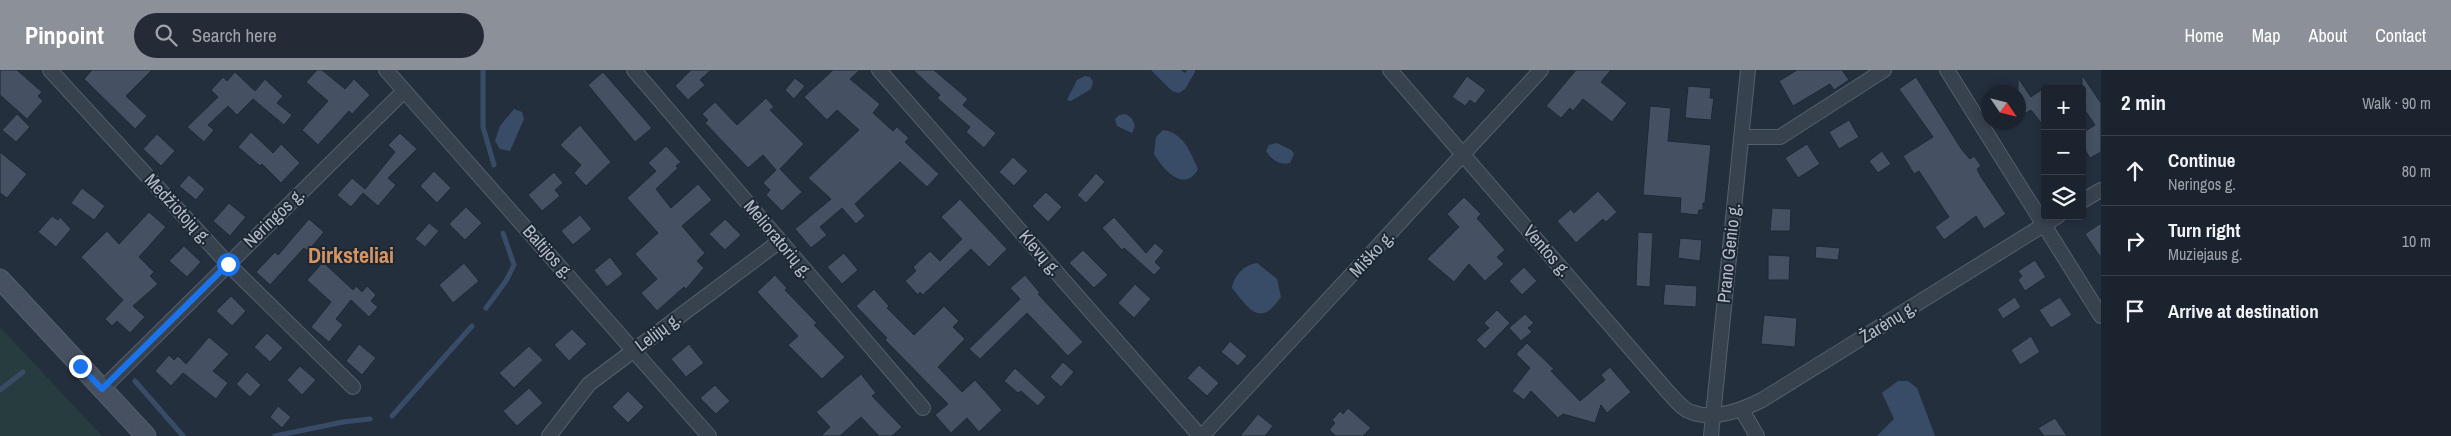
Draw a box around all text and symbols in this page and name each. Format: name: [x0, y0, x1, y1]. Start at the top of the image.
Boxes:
search box: [134, 13, 484, 58]
text: Pinpoint: [25, 19, 104, 51]
icon: search: [152, 21, 180, 49]
text: Search here: [192, 22, 277, 48]
text: Home: [2184, 23, 2224, 48]
text: Map: [2252, 23, 2281, 48]
text: About: [2309, 23, 2347, 48]
text: Contact: [2375, 23, 2426, 48]
north arrow: [1981, 85, 2026, 130]
map controls: [2041, 85, 2086, 220]
button: +: [2041, 85, 2086, 130]
text: 2 min: [2121, 88, 2166, 117]
text: Walk · 90 m: [2362, 92, 2431, 114]
button: −: [2041, 130, 2086, 175]
text: Continue: [2168, 147, 2236, 173]
icon: ahead: [2121, 157, 2149, 185]
text: 80 m: [2402, 160, 2431, 182]
street label: Medžiotojų g.: [139, 168, 218, 250]
text: Neringos g.: [2168, 173, 2236, 195]
button: layers: [2041, 175, 2086, 220]
street label: Neringos g.: [238, 182, 310, 253]
street label: Melioratorių g.: [738, 194, 819, 283]
street label: Prano Genio g.: [1711, 202, 1746, 304]
text: Turn right: [2168, 217, 2240, 243]
street label: Baltijos g.: [517, 219, 579, 284]
street label: Ventos g.: [1518, 219, 1577, 282]
street label: Klevų g.: [1013, 224, 1067, 281]
street label: Miško g.: [1343, 225, 1400, 283]
icon: right: [2121, 227, 2149, 255]
text: 10 m: [2402, 230, 2431, 252]
district label: Dirksteliai: [308, 240, 394, 270]
text: Muziejaus g.: [2168, 243, 2242, 265]
route start: [217, 253, 240, 276]
street label: Žarėnų g.: [1854, 294, 1921, 349]
icon: arrive: [2121, 297, 2149, 325]
text: Arrive at destination: [2168, 298, 2319, 324]
street label: Lelijų g.: [630, 306, 686, 357]
route end: [69, 355, 92, 378]

